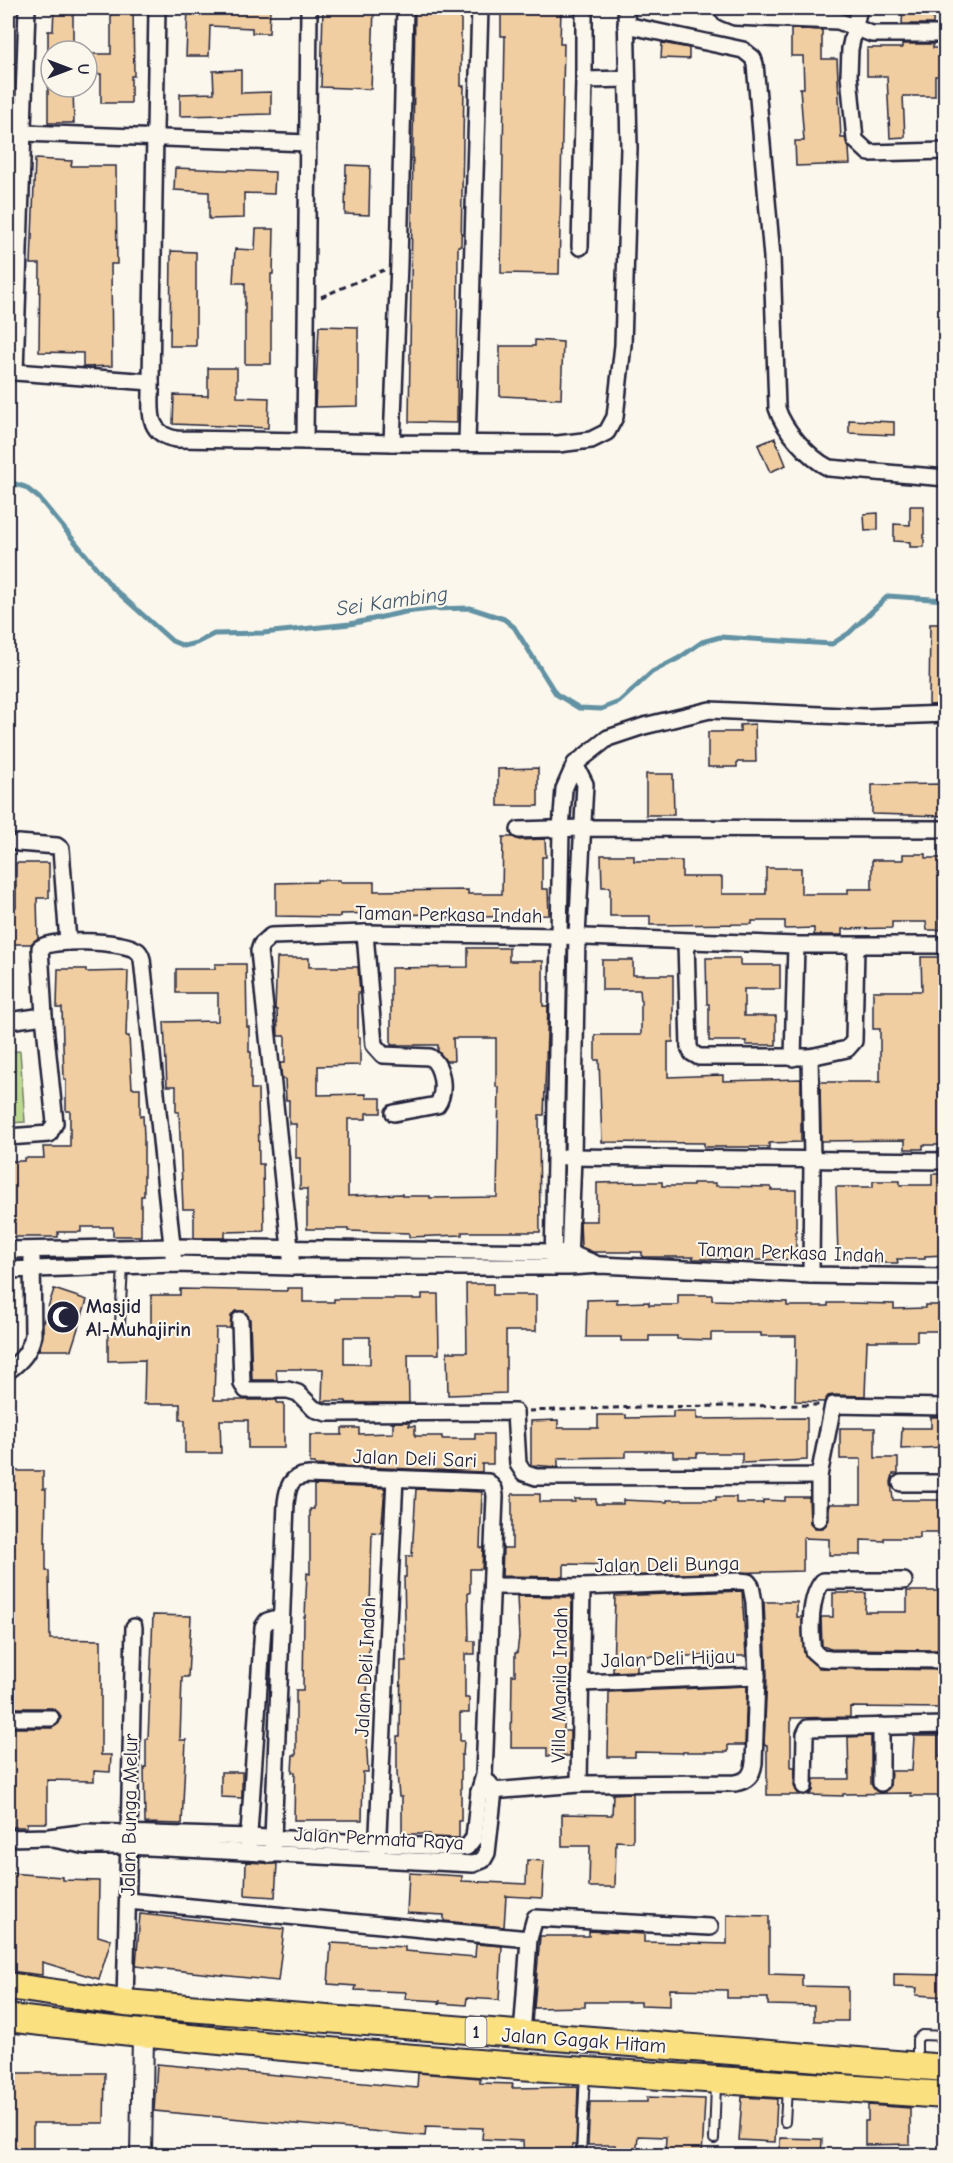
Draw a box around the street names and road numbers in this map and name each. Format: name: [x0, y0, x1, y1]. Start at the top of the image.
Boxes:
street label: Taman Perkasa Indah: [355, 901, 543, 928]
street label: Taman Perkasa Indah: [697, 1238, 885, 1267]
street label: Jalan Deli Sari: [353, 1445, 477, 1472]
street label: Jalan Deli Bunga: [594, 1552, 740, 1577]
street label: Jalan Deli Indah: [350, 1596, 381, 1738]
street label: Villa Manila Indah: [547, 1607, 572, 1763]
street label: Jalan Deli Hijau: [600, 1645, 736, 1672]
street label: Jalan Bunga Melur: [117, 1734, 142, 1896]
street label: Jalan Permata Raya: [293, 1823, 465, 1854]
road number: 1: [466, 2017, 486, 2047]
street label: Jalan Gagak Hitam: [501, 2023, 667, 2058]

